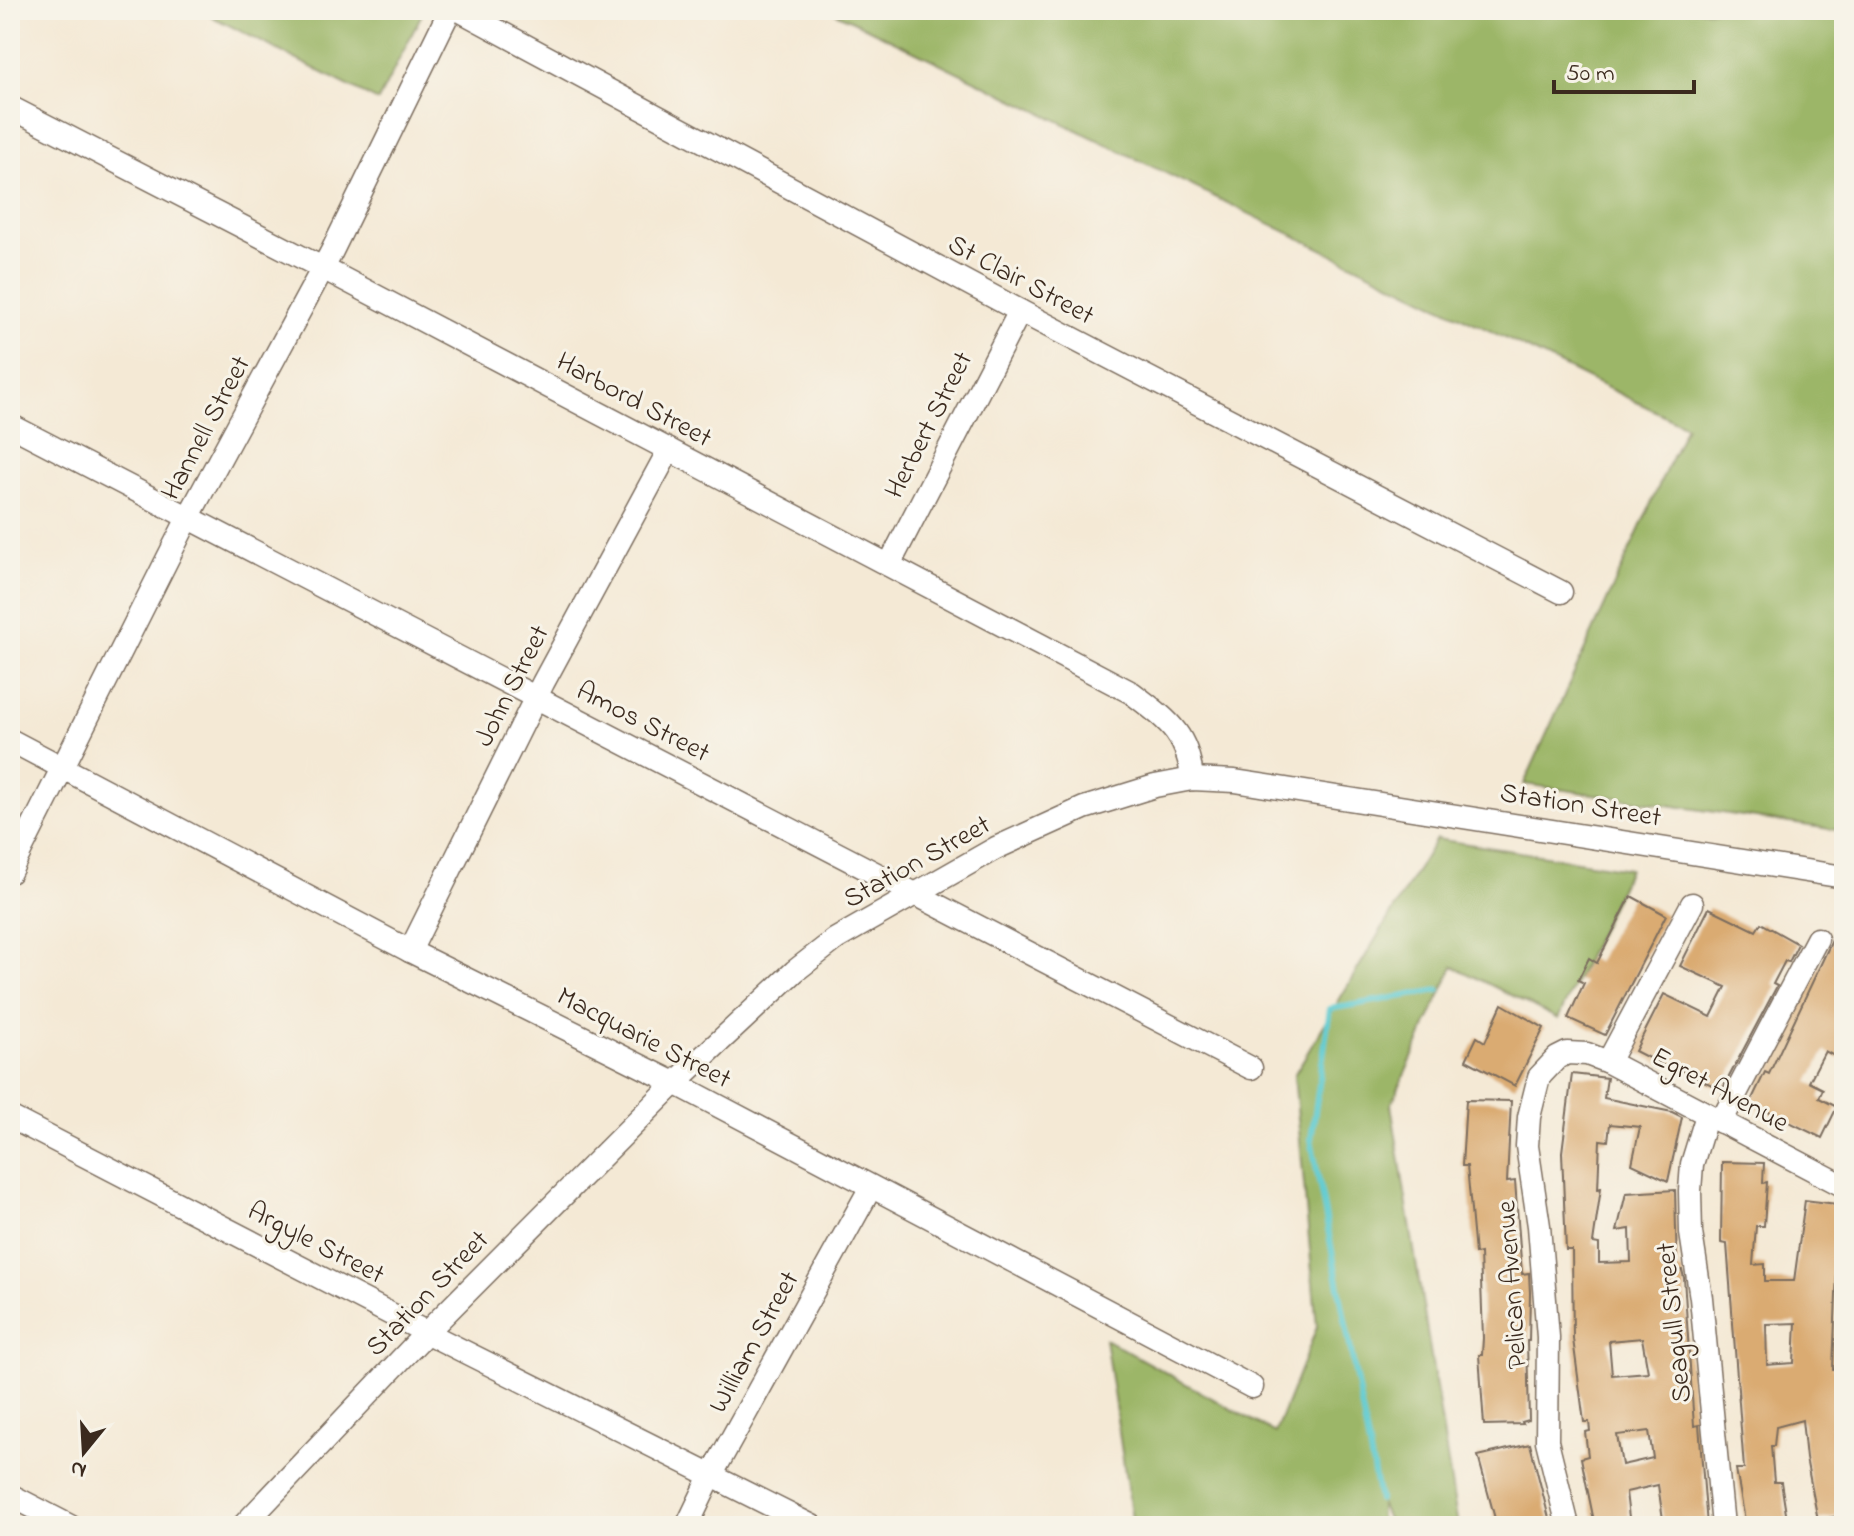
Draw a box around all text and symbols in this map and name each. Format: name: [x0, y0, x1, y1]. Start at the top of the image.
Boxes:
scale bar: [1554, 44, 1694, 94]
text: 50 m: [1566, 57, 1615, 92]
street label: St Clair Street: [940, 225, 1101, 337]
street label: Harbord Street: [548, 343, 719, 459]
street label: Herbert Street: [875, 345, 985, 506]
street label: Hannell Street: [152, 349, 262, 508]
street label: John Street: [465, 618, 561, 755]
street label: Amos Street: [568, 672, 716, 774]
street label: Station Street: [1497, 773, 1664, 839]
street label: Station Street: [837, 806, 999, 920]
street label: Macquarie Street: [549, 977, 738, 1101]
street label: Egret Avenue: [1643, 1038, 1796, 1145]
street label: Argyle Street: [240, 1192, 391, 1296]
street label: Pelican Avenue: [1487, 1199, 1540, 1370]
street label: Station Street: [357, 1222, 500, 1367]
street label: Seagull Street: [1647, 1240, 1704, 1405]
street label: William Street: [699, 1264, 811, 1421]
north arrow: [44, 1412, 124, 1492]
text: N: [67, 1451, 91, 1486]

